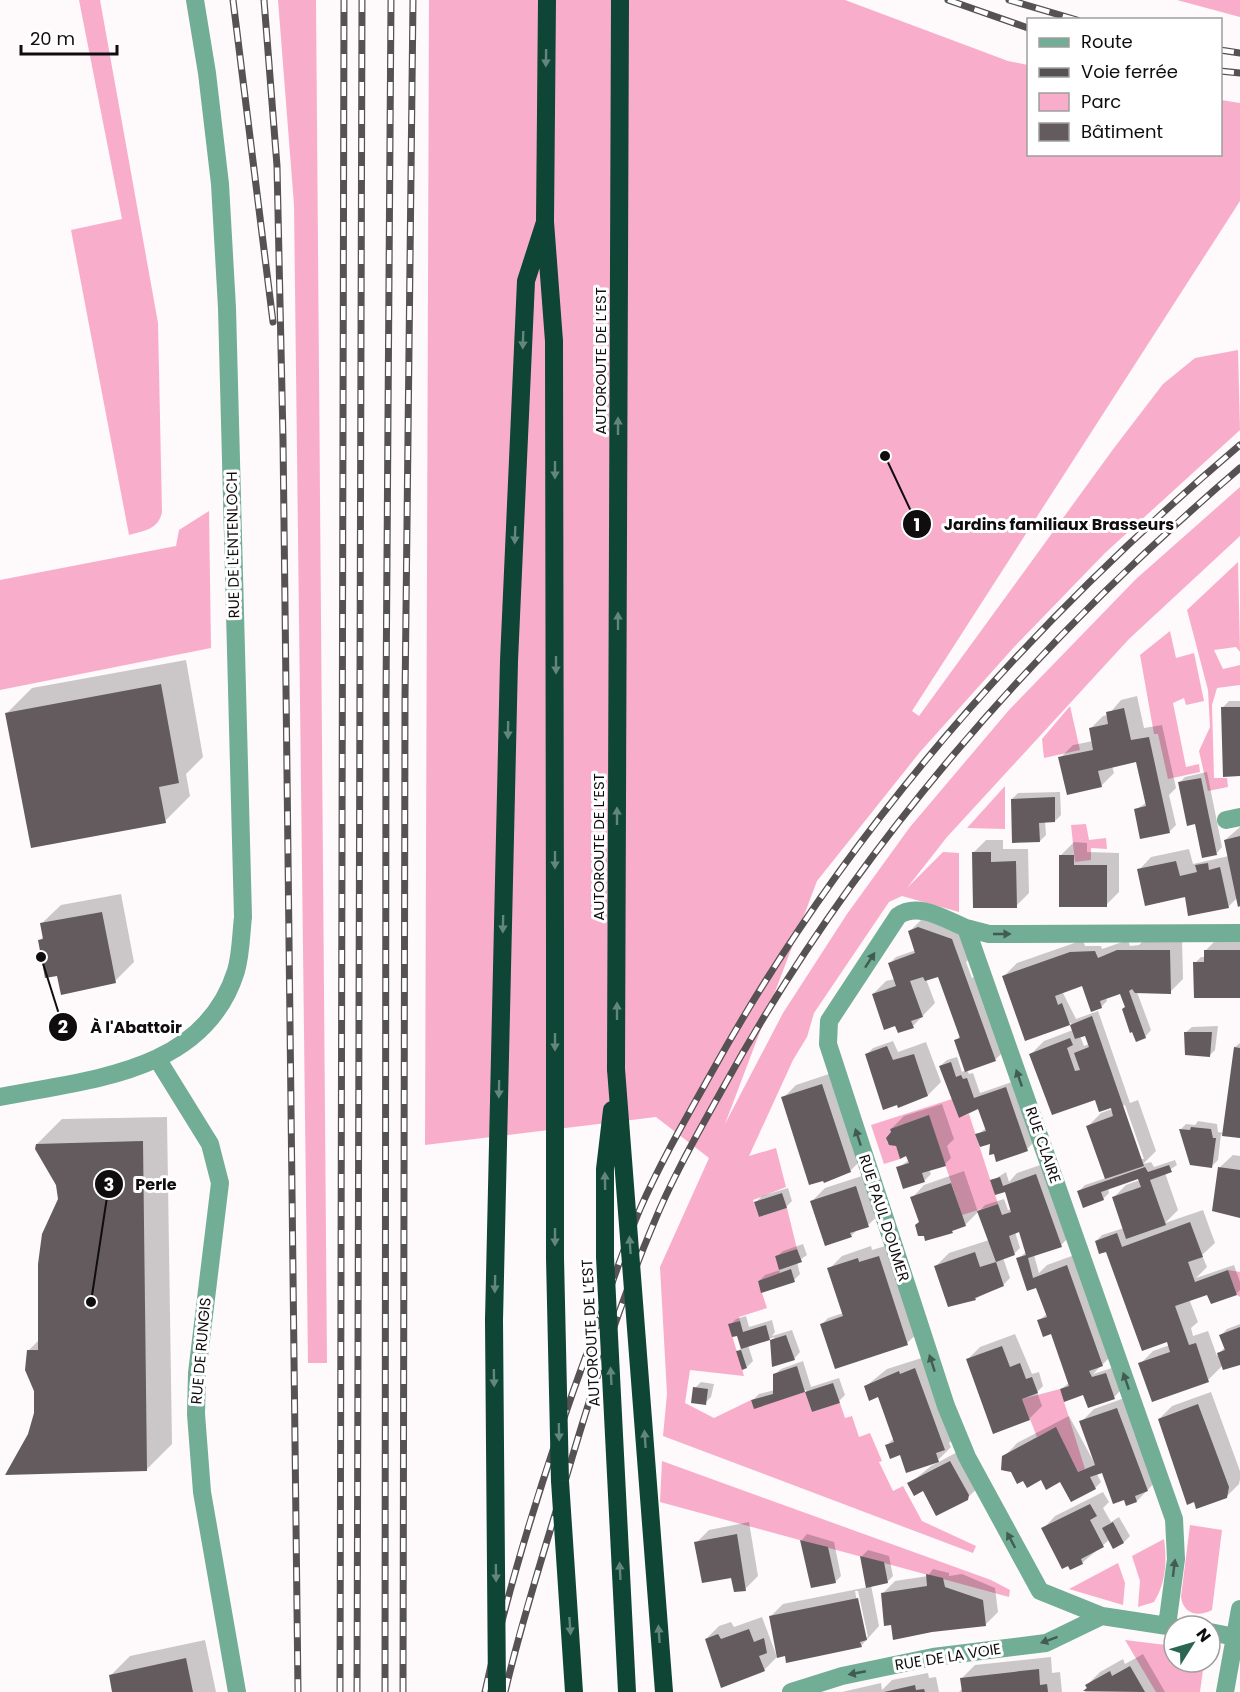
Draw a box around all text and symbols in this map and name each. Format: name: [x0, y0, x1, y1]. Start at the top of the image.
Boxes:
scale bar: [21, 18, 117, 56]
legend: [1027, 18, 1222, 156]
text: 20 m: [30, 26, 75, 51]
text: Route: [1081, 29, 1133, 54]
one-way arrow: [541, 49, 551, 68]
text: Voie ferrée: [1081, 59, 1178, 84]
text: Parc: [1081, 89, 1121, 114]
text: Bâtiment: [1081, 119, 1163, 144]
street label: AUTOROUTE DE L’EST: [590, 287, 611, 435]
one-way arrow: [519, 330, 528, 349]
one-way arrow: [613, 416, 623, 435]
one-way arrow: [550, 460, 560, 479]
street label: RUE DE L'ENTENLOCH: [221, 471, 244, 619]
callout: Jardins familiaux Brasseurs: [902, 507, 1186, 541]
text: 1: [914, 512, 920, 537]
text: Jardins familiaux Brasseurs: [944, 513, 1174, 536]
one-way arrow: [510, 525, 519, 544]
one-way arrow: [613, 611, 623, 630]
one-way arrow: [551, 655, 561, 674]
one-way arrow: [503, 720, 513, 739]
street label: AUTOROUTE DE L’EST: [588, 773, 609, 921]
one-way arrow: [612, 806, 622, 825]
one-way arrow: [550, 850, 560, 869]
one-way arrow: [498, 915, 508, 934]
one-way arrow: [992, 929, 1011, 939]
one-way arrow: [864, 952, 875, 968]
one-way arrow: [612, 1001, 622, 1020]
callout: À l'Abattoir: [48, 1010, 194, 1044]
text: 2: [58, 1014, 68, 1039]
text: À l'Abattoir: [90, 1016, 182, 1039]
one-way arrow: [550, 1032, 560, 1051]
one-way arrow: [1014, 1069, 1024, 1087]
one-way arrow: [495, 1080, 504, 1099]
street label: RUE CLAIRE: [1021, 1104, 1066, 1186]
one-way arrow: [853, 1128, 862, 1146]
street label: RUE PAUL DOUMER: [854, 1152, 915, 1284]
callout: Perle: [94, 1167, 189, 1201]
text: 3: [104, 1172, 114, 1197]
one-way arrow: [600, 1172, 610, 1191]
text: Perle: [135, 1173, 177, 1196]
one-way arrow: [550, 1227, 560, 1246]
one-way arrow: [625, 1235, 635, 1254]
street label: AUTOROUTE DE L’EST: [576, 1259, 605, 1407]
one-way arrow: [490, 1275, 499, 1294]
street label: RUE DE RUNGIS: [185, 1297, 216, 1405]
one-way arrow: [926, 1354, 936, 1372]
one-way arrow: [606, 1366, 615, 1385]
one-way arrow: [489, 1369, 499, 1388]
one-way arrow: [1120, 1372, 1130, 1390]
one-way arrow: [554, 1422, 564, 1441]
one-way arrow: [640, 1430, 649, 1449]
one-way arrow: [1006, 1532, 1016, 1549]
one-way arrow: [1170, 1558, 1179, 1577]
one-way arrow: [616, 1561, 625, 1580]
one-way arrow: [491, 1564, 501, 1583]
north arrow: [1162, 1614, 1222, 1674]
one-way arrow: [565, 1617, 574, 1636]
one-way arrow: [655, 1624, 664, 1643]
text: N: [1191, 1624, 1216, 1647]
one-way arrow: [1040, 1636, 1058, 1646]
street label: RUE DE LA VOIE: [893, 1638, 1002, 1675]
one-way arrow: [848, 1668, 866, 1678]

